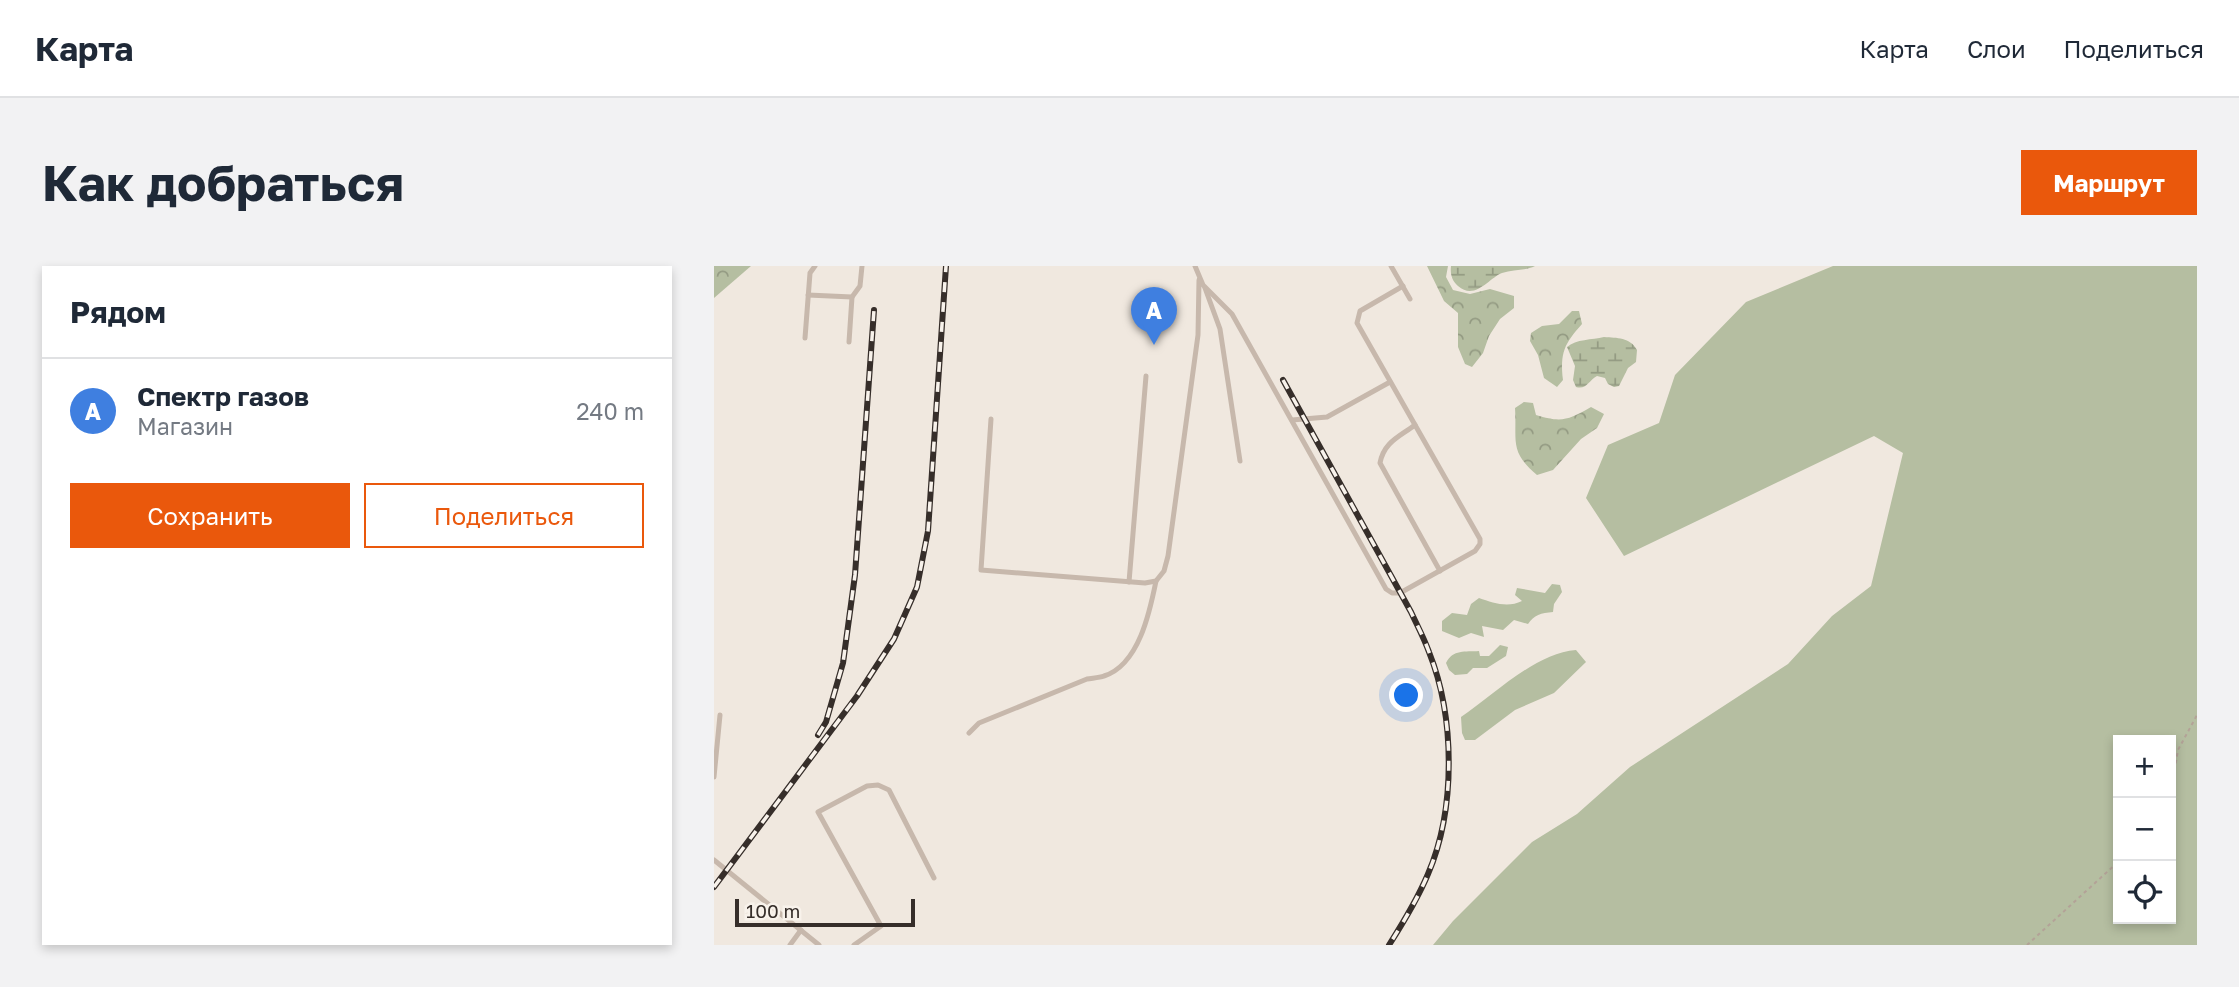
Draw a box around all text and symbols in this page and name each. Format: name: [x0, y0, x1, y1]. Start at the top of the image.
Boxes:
text: Карта: [35, 29, 134, 68]
text: Карта: [1859, 34, 1929, 63]
text: Слои: [1967, 34, 2026, 63]
text: Поделиться: [2064, 34, 2204, 63]
button: Маршрут: [2021, 150, 2197, 215]
text: Как добраться: [42, 153, 404, 212]
pin: A: [1131, 287, 1177, 345]
text: Рядом: [70, 294, 166, 330]
text: Спектр газов: [137, 381, 309, 412]
text: A: [85, 397, 101, 425]
text: 240 m: [576, 397, 644, 425]
text: Магазин: [137, 412, 233, 440]
button: Сохранить: [70, 483, 350, 548]
button: Поделиться: [364, 483, 644, 548]
your location: [1389, 678, 1423, 712]
map controls: [2113, 735, 2176, 924]
button: +: [2113, 735, 2176, 798]
button: −: [2113, 798, 2176, 861]
button: locate: [2113, 861, 2176, 924]
scale bar: [735, 896, 915, 928]
text: 100 m: [746, 899, 800, 922]

